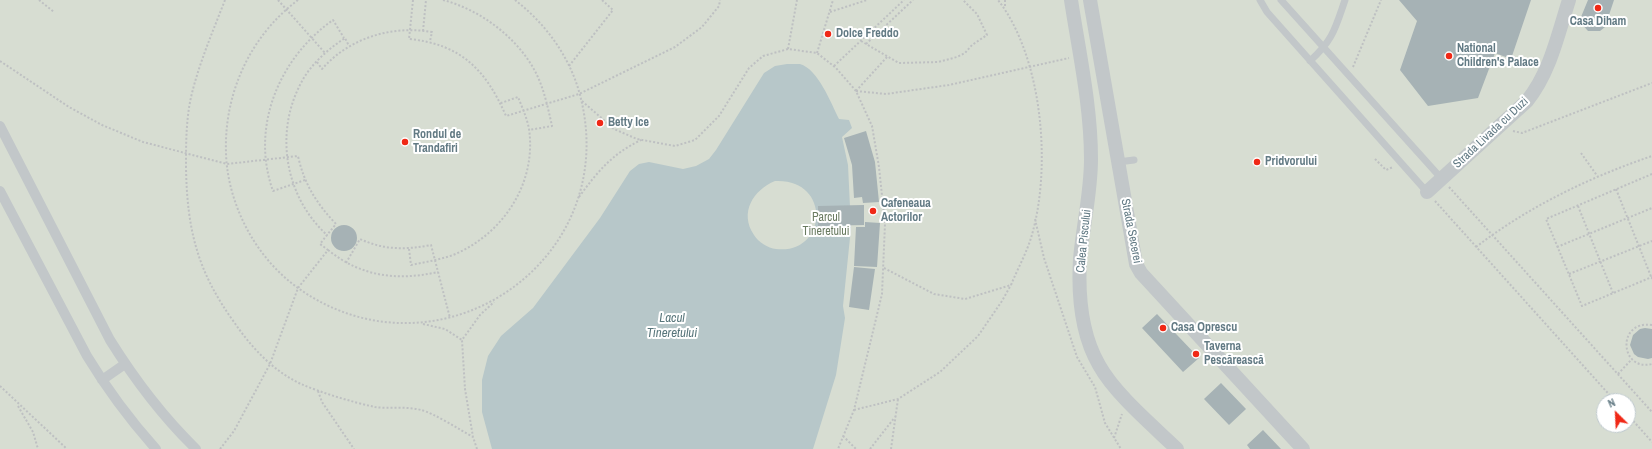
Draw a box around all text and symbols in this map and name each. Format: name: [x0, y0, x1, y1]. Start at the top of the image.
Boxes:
marker: Casa Diham: [1593, 3, 1603, 13]
place label: Casa Diham: [1570, 15, 1626, 29]
place label: Dolce Freddo: [836, 27, 899, 41]
marker: Dolce Freddo: [823, 29, 833, 39]
place label: National Children's Palace: [1457, 42, 1539, 70]
marker: National Children's Palace: [1444, 51, 1454, 61]
street label: Strada Livada cu Duzi: [1450, 95, 1532, 171]
place label: Betty Ice: [608, 116, 649, 130]
marker: Betty Ice: [595, 118, 605, 128]
place label: Rondul de Trandafiri: [413, 128, 461, 156]
marker: Rondul de Trandafiri: [400, 137, 410, 147]
place label: Pridvorului: [1265, 155, 1317, 169]
marker: Pridvorului: [1252, 157, 1262, 167]
place label: Cafeneaua Actorilor: [881, 197, 931, 225]
street label: Strada Secerei: [1118, 197, 1144, 265]
marker: Cafeneaua Actorilor: [868, 206, 878, 216]
street label: Calea Piscului: [1074, 209, 1094, 273]
park label: Parcul Tineretului: [803, 211, 849, 239]
water label: Lacul Tineretului: [647, 311, 697, 342]
place label: Casa Oprescu: [1171, 321, 1237, 335]
marker: Casa Oprescu: [1158, 323, 1168, 333]
place label: Taverna Pescărească: [1204, 340, 1264, 368]
marker: Taverna Pescărească: [1191, 349, 1201, 359]
north arrow: [1596, 393, 1636, 433]
text: N: [1606, 395, 1617, 411]

